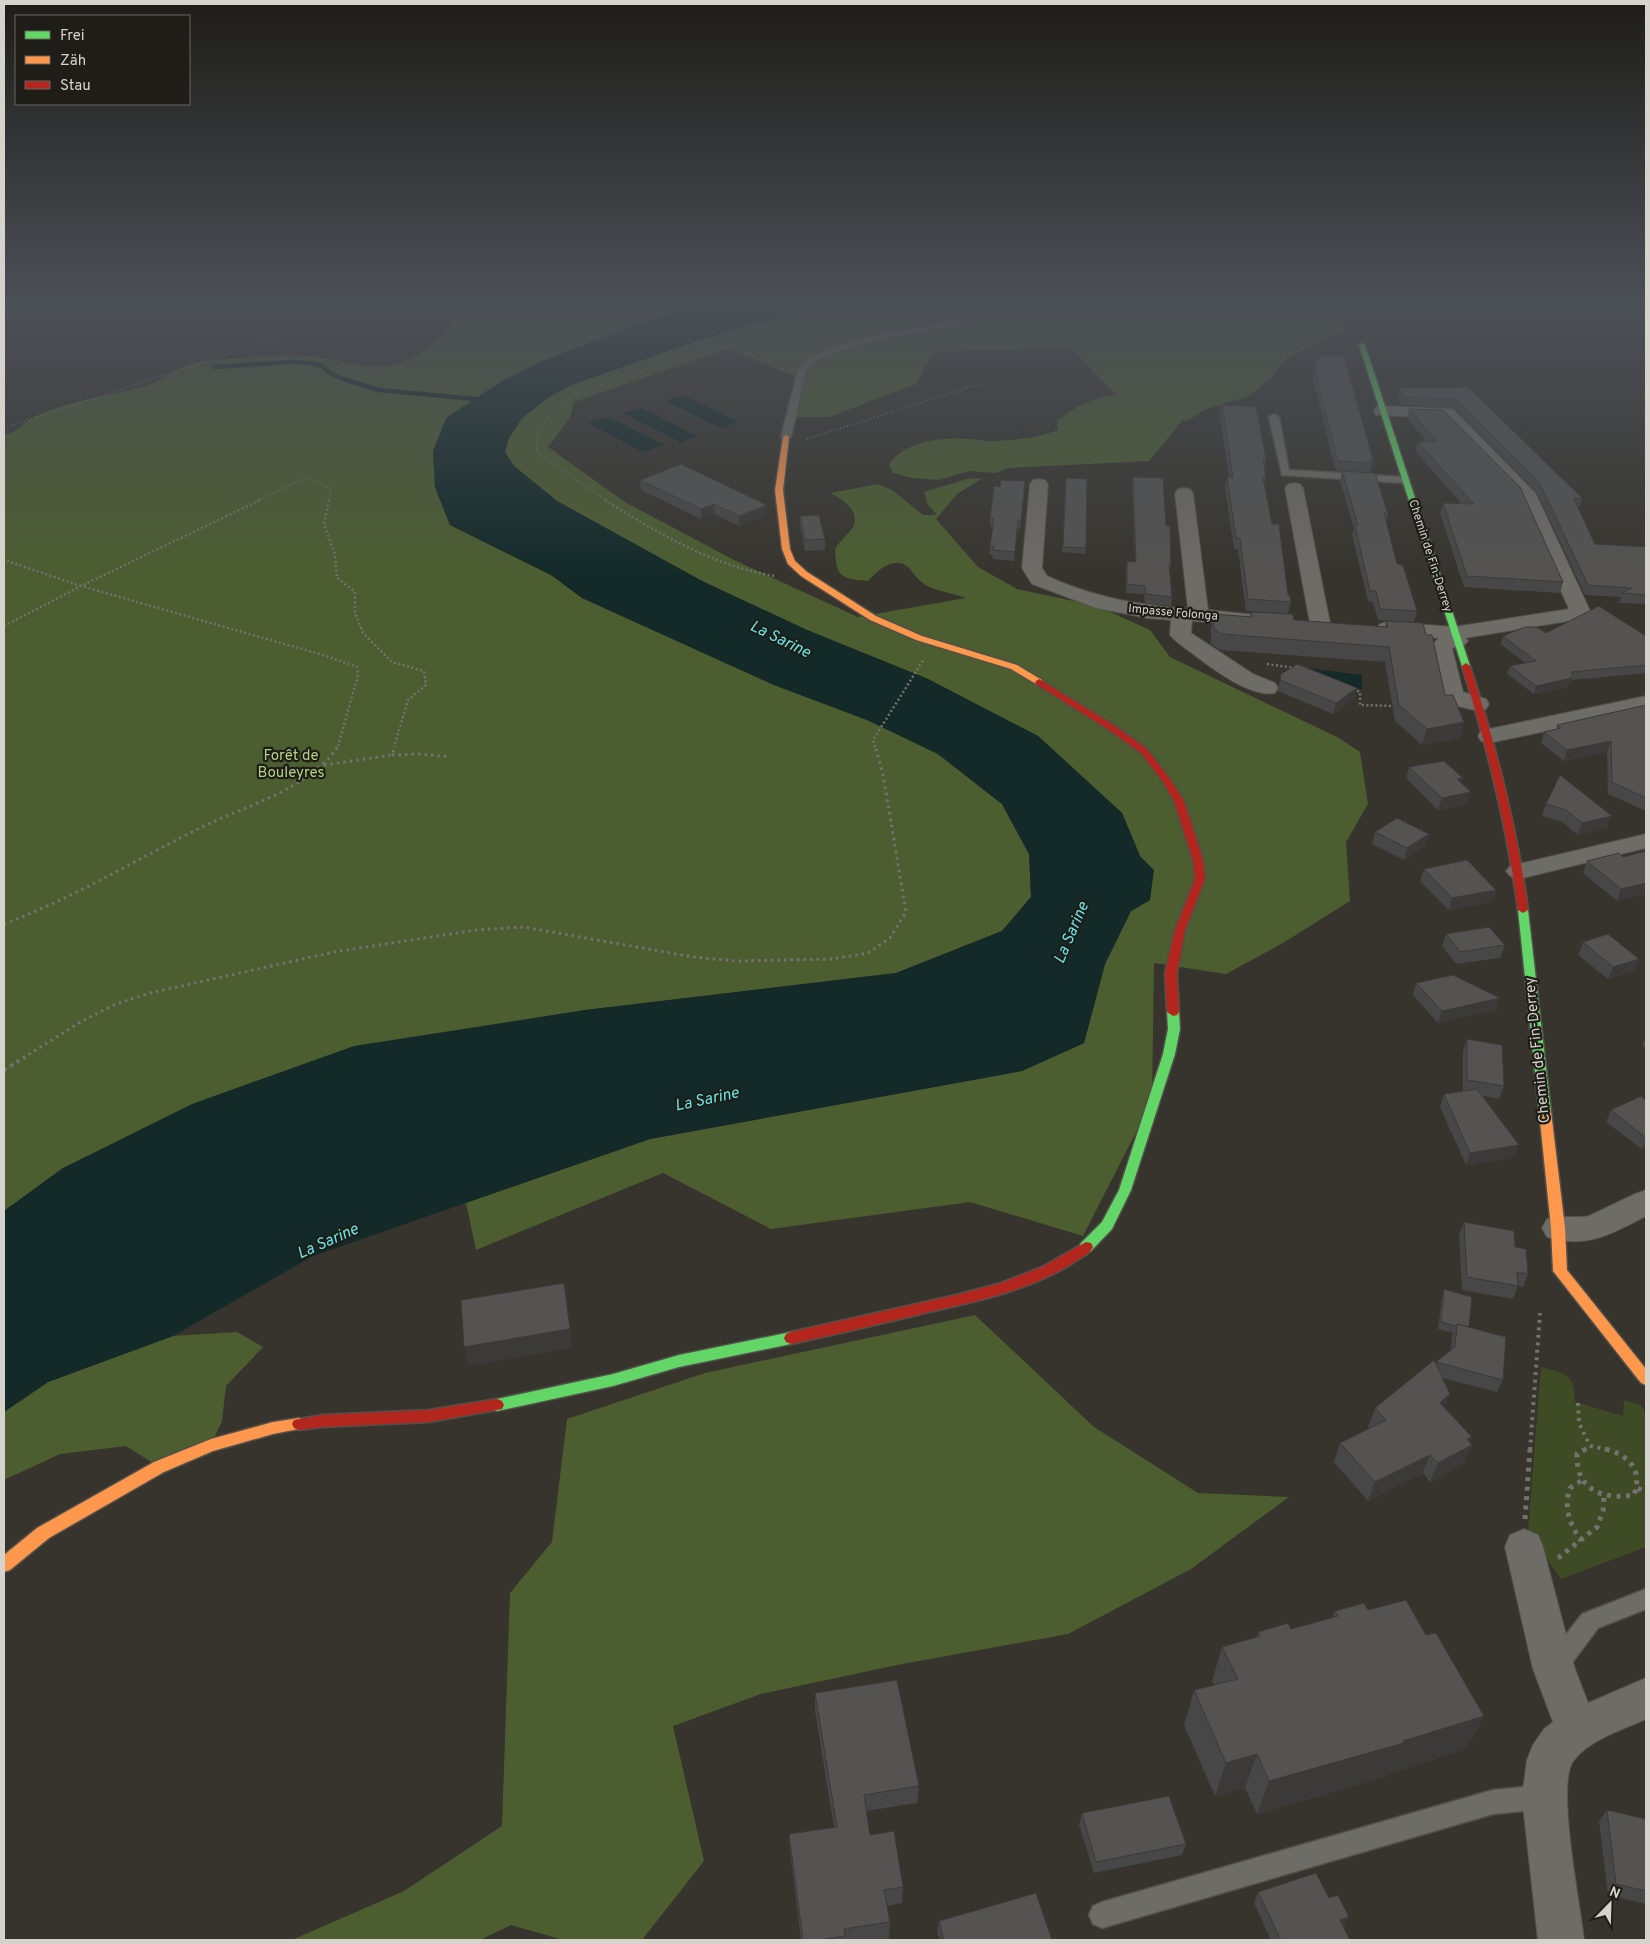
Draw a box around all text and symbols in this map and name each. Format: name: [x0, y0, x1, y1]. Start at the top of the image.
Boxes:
legend: [15, 15, 190, 105]
text: Frei: [60, 27, 85, 46]
text: Zäh: [60, 52, 86, 71]
text: Stau: [60, 77, 91, 96]
street label: Chemin de Fin-Derrey: [1404, 498, 1456, 614]
street label: Impasse Folonga: [1128, 601, 1218, 625]
water label: La Sarine: [746, 617, 814, 664]
park label: Forêt de Bouleyres: [258, 747, 325, 783]
water label: La Sarine: [1050, 899, 1094, 967]
street label: Chemin de Fin-Derrey: [1521, 976, 1555, 1124]
water label: La Sarine: [673, 1083, 742, 1117]
water label: La Sarine: [294, 1219, 362, 1264]
north arrow: [1585, 1879, 1635, 1929]
text: N: [1607, 1884, 1622, 1903]

